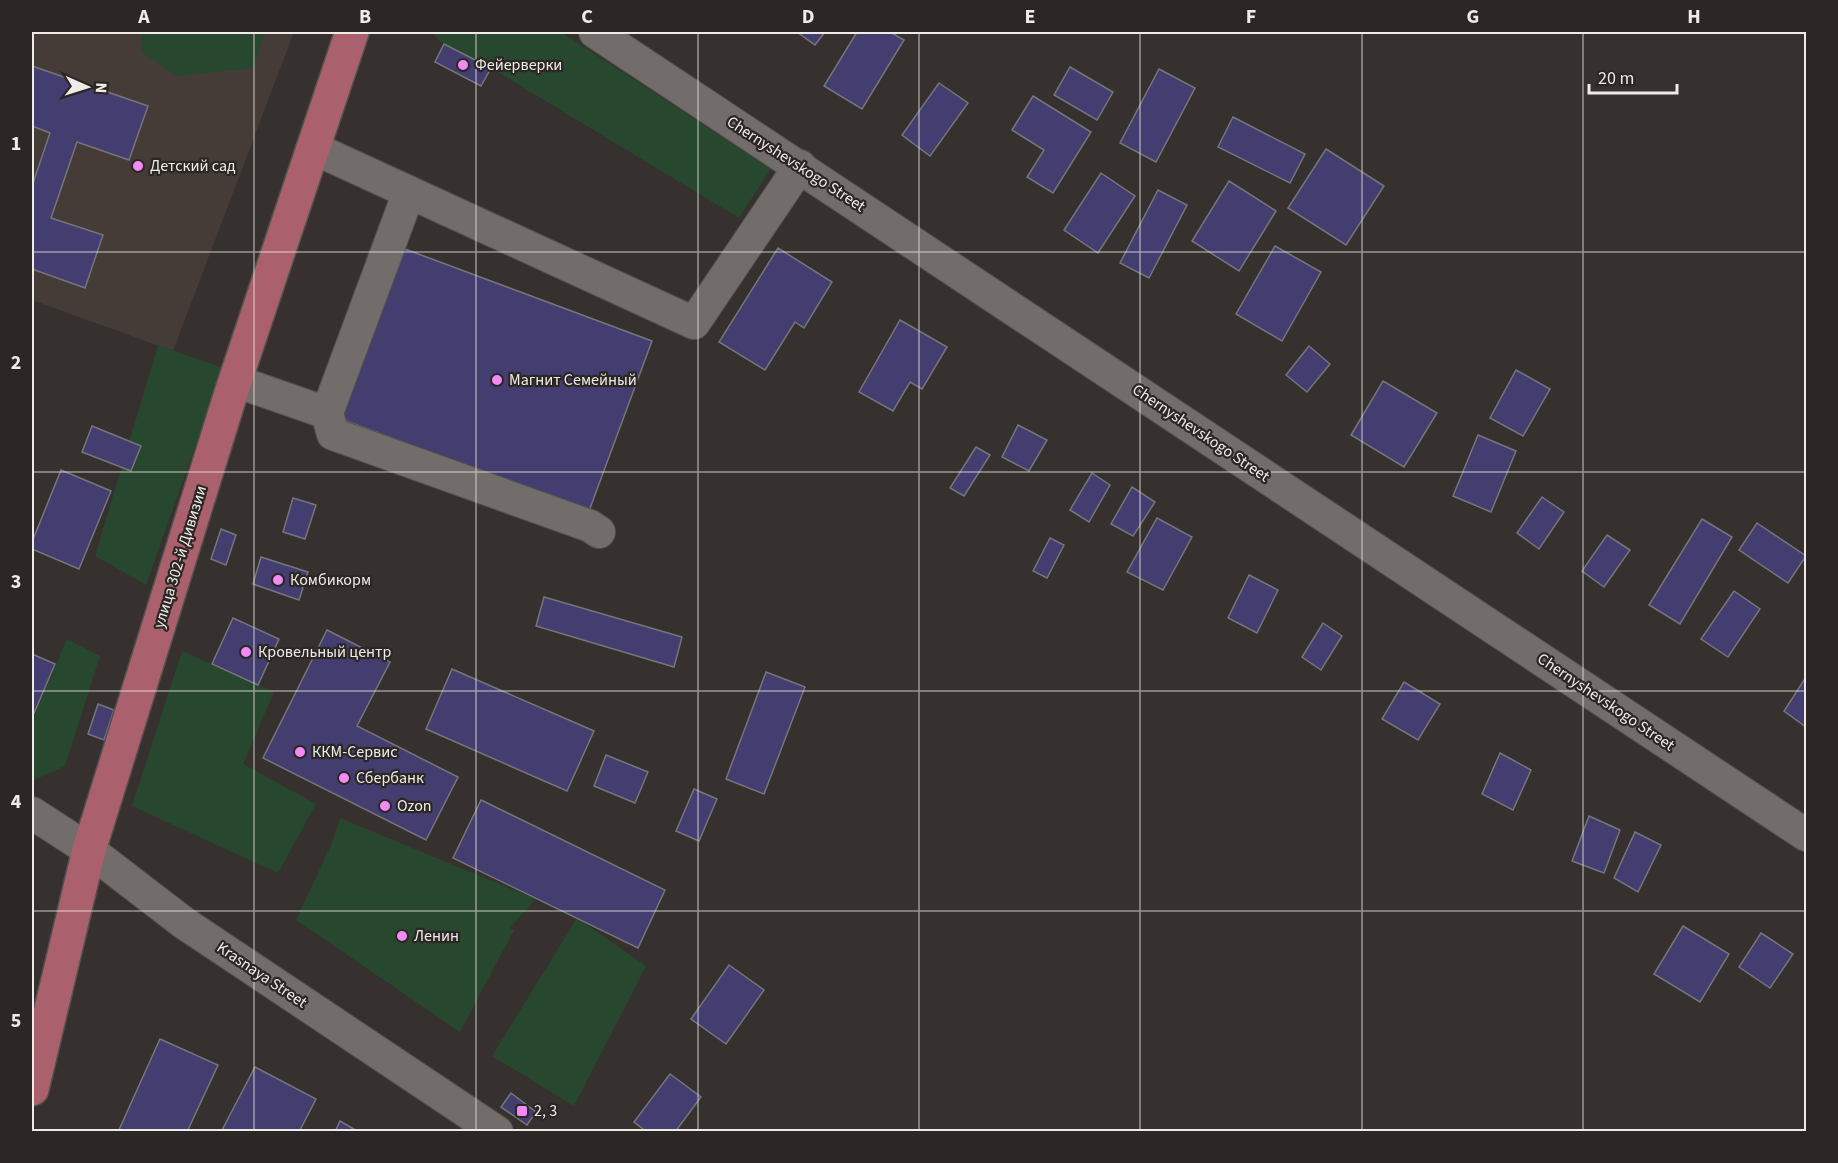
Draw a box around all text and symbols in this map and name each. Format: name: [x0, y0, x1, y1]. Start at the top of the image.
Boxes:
text: A: [137, 3, 150, 31]
text: B: [359, 3, 371, 31]
text: C: [581, 3, 593, 31]
text: D: [802, 3, 814, 31]
text: E: [1025, 3, 1035, 31]
text: F: [1246, 3, 1256, 31]
text: G: [1467, 3, 1479, 31]
text: H: [1687, 3, 1701, 31]
place label: Фейерверки: [475, 54, 562, 76]
north arrow: [57, 57, 117, 117]
scale bar: [1589, 57, 1678, 95]
marker: Фейерверки: [456, 58, 470, 72]
text: 20 m: [1598, 66, 1634, 91]
text: N: [90, 82, 112, 94]
street label: Chernyshevskogo Street: [722, 111, 870, 217]
text: 1: [11, 130, 21, 158]
place label: Детский сад: [150, 155, 236, 177]
marker: Детский сад: [131, 159, 145, 173]
text: 2: [11, 349, 21, 377]
place label: Магнит Семейный: [509, 369, 637, 391]
marker: Магнит Семейный: [490, 373, 504, 387]
street label: Chernyshevskogo Street: [1128, 379, 1274, 488]
street label: улица 302-й Дивизии: [148, 483, 212, 631]
text: 3: [11, 568, 21, 596]
place label: Комбикорм: [290, 569, 371, 591]
marker: Комбикорм: [271, 573, 285, 587]
place label: Кровельный центр: [258, 641, 391, 663]
marker: Кровельный центр: [239, 645, 253, 659]
street label: Chernyshevskogo Street: [1533, 648, 1679, 757]
place label: ККМ-Сервис: [312, 741, 398, 763]
marker: ККМ-Сервис: [293, 745, 307, 759]
place label: Сбербанк: [356, 767, 424, 789]
marker: Сбербанк: [337, 771, 351, 785]
text: 4: [11, 788, 22, 816]
place label: Ozon: [397, 795, 432, 817]
marker: Ozon: [378, 799, 392, 813]
place label: Ленин: [414, 925, 459, 947]
marker: Ленин: [395, 929, 409, 943]
street label: Krasnaya Street: [213, 937, 312, 1014]
text: 5: [11, 1007, 21, 1035]
place label: 2, 3: [534, 1100, 557, 1122]
marker: 2, 3: [515, 1104, 529, 1118]

